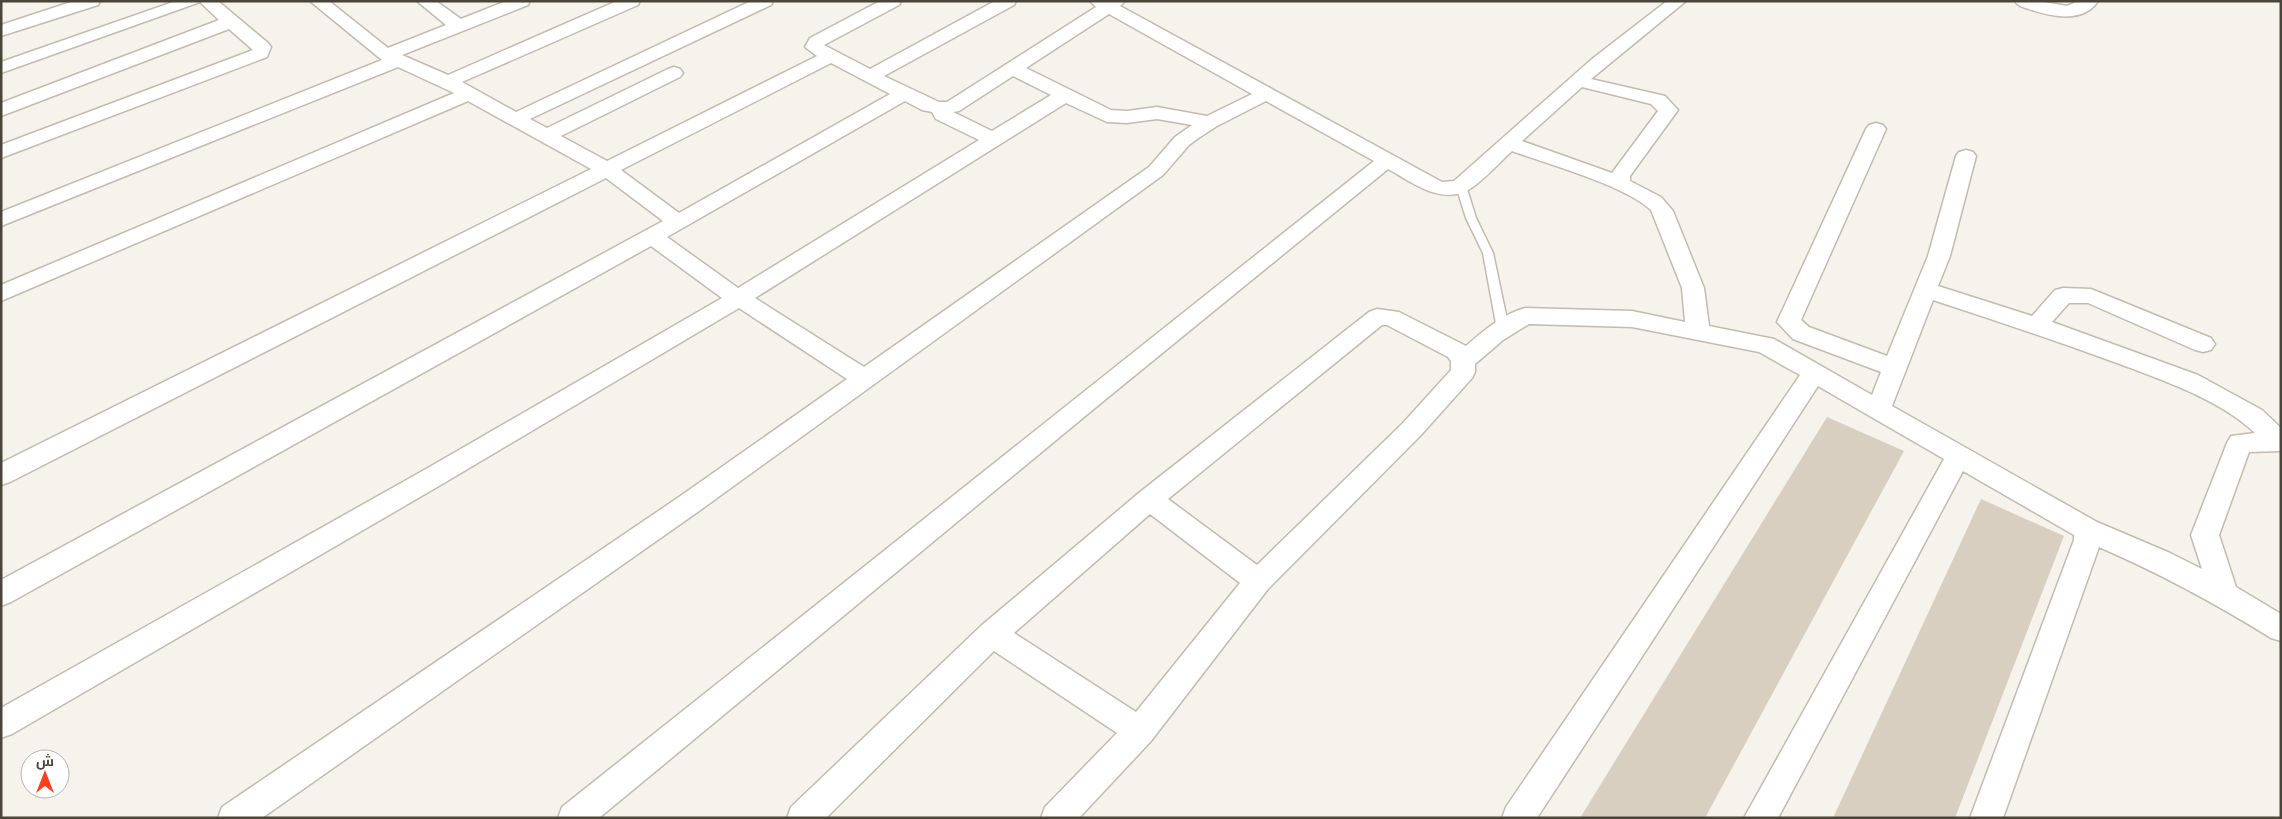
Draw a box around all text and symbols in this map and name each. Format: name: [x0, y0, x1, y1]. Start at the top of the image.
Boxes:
north arrow: [20, 749, 70, 799]
text: ش: [36, 751, 54, 770]

